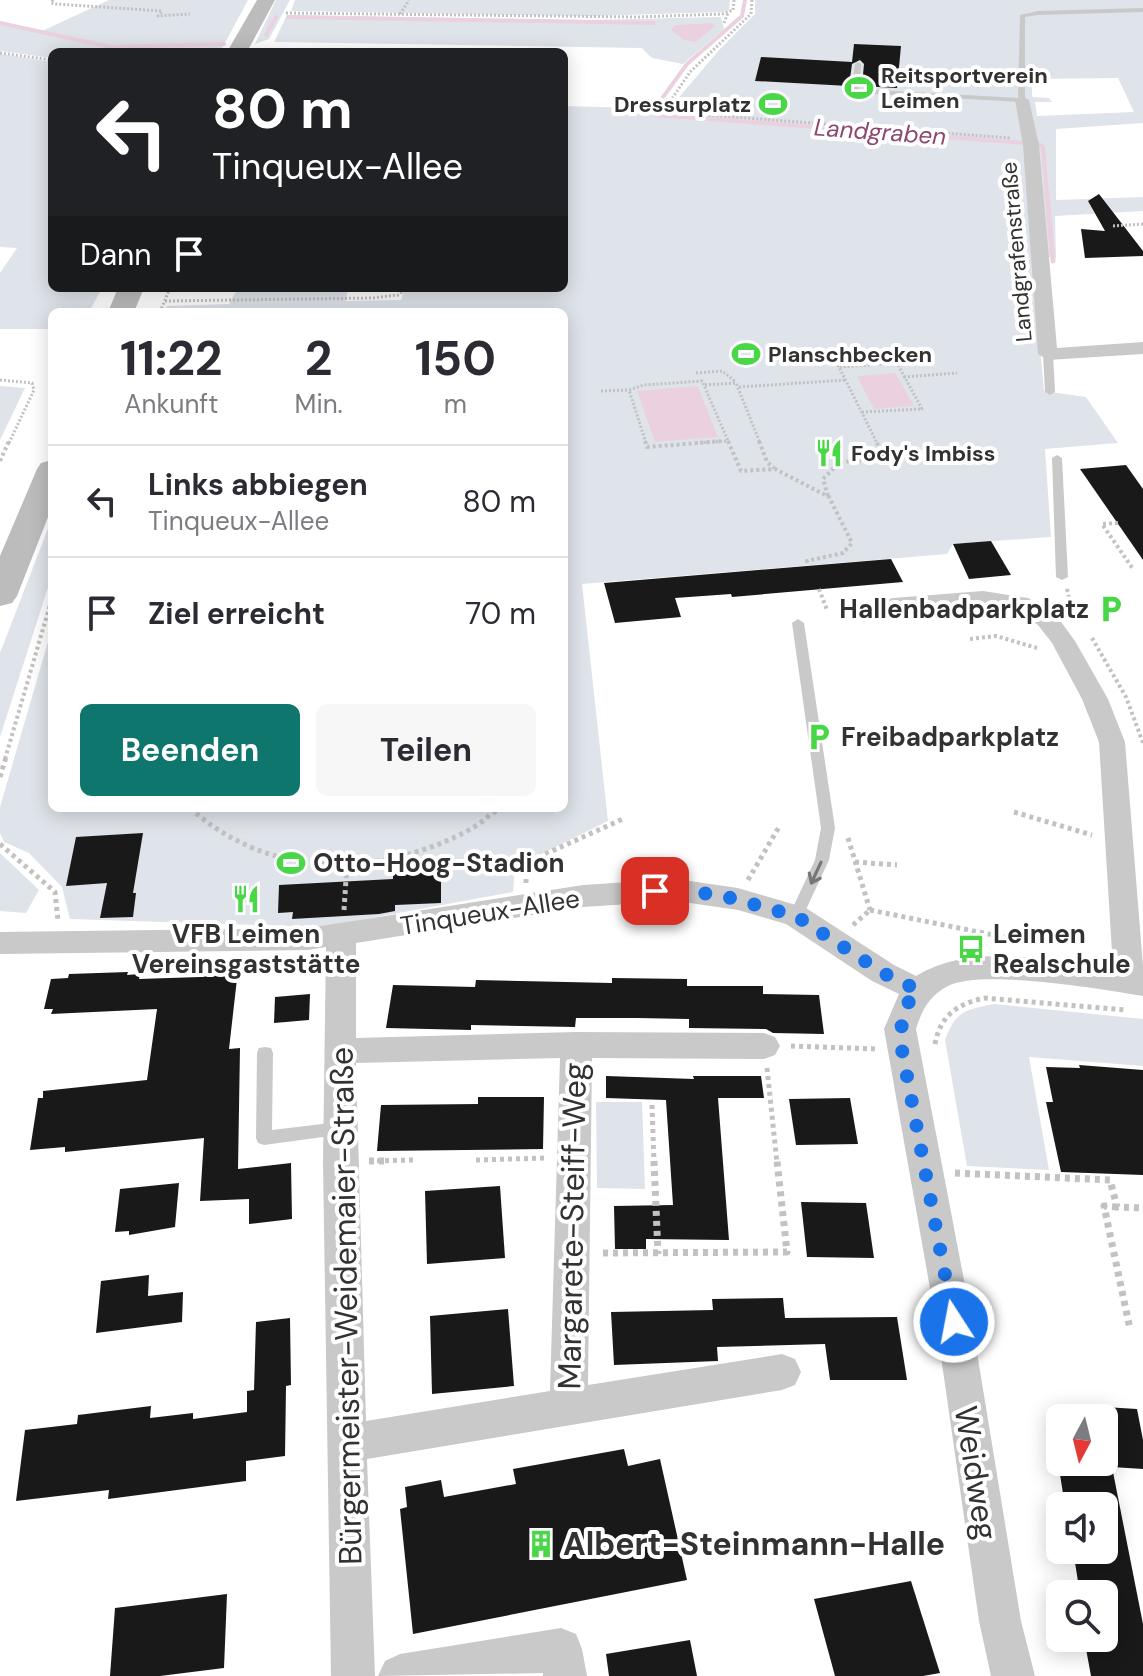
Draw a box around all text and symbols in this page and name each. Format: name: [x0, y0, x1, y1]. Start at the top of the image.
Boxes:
place label: Reitsportverein Leimen: [881, 61, 1048, 115]
text: 80 m: [212, 72, 353, 145]
sports icon: Reitsportverein Leimen: [844, 73, 874, 103]
icon: left: [80, 80, 184, 184]
sports icon: Dressurplatz: [758, 89, 788, 119]
place label: Dressurplatz: [614, 90, 751, 119]
water label: Landgraben: [813, 111, 947, 152]
text: Tinqueux-Allee: [212, 143, 463, 190]
street label: Landgrafenstraße: [994, 161, 1039, 343]
icon: arrive: [167, 232, 211, 276]
text: Dann: [80, 235, 151, 274]
text: 11:22: [120, 327, 223, 390]
text: 2: [305, 327, 333, 390]
text: 150: [415, 327, 496, 390]
sports icon: Planschbecken: [731, 339, 761, 369]
place label: Planschbecken: [768, 340, 932, 369]
text: Ankunft: [124, 387, 218, 421]
text: Min.: [295, 387, 343, 421]
text: m: [444, 387, 467, 421]
restaurant icon: Fody's Imbiss: [814, 438, 844, 468]
place label: Fody's Imbiss: [851, 439, 996, 468]
text: Links abbiegen: [148, 465, 368, 504]
icon: left: [80, 479, 124, 523]
text: 80 m: [463, 482, 536, 521]
text: Tinqueux-Allee: [148, 504, 329, 538]
icon: arrive: [80, 591, 124, 635]
place label: Hallenbadparkplatz: [839, 592, 1089, 626]
text: Ziel erreicht: [148, 594, 325, 633]
text: 70 m: [465, 594, 536, 633]
parking icon: Hallenbadparkplatz: [1096, 594, 1126, 624]
button: Beenden: [80, 704, 300, 796]
button: Teilen: [316, 704, 536, 796]
place label: Freibadparkplatz: [841, 720, 1059, 754]
parking icon: Freibadparkplatz: [804, 722, 834, 752]
place label: Otto-Hoog-Stadion: [313, 846, 565, 880]
sports icon: Otto-Hoog-Stadion: [276, 848, 306, 878]
pin: [621, 857, 689, 925]
one-way arrow: [808, 861, 823, 885]
icon: arrive: [633, 869, 677, 913]
street label: Tinqueux-Allee: [398, 881, 582, 943]
restaurant icon: VFB Leimen Vereinsgaststätte: [231, 884, 261, 914]
place label: VFB Leimen Vereinsgaststätte: [132, 917, 360, 981]
place label: Leimen Realschule: [993, 917, 1131, 981]
bus stop icon: Leimen Realschule: [956, 934, 986, 964]
street label: Bürgermeister-Weidemaier-Straße: [320, 1047, 372, 1565]
street label: Margarete-Steiff-Weg: [548, 1062, 596, 1390]
position arrow: [912, 1280, 996, 1364]
street label: Weidweg: [945, 1403, 1007, 1543]
north arrow: [1046, 1404, 1118, 1476]
map controls: [1046, 1404, 1118, 1652]
button: sound: [1046, 1492, 1118, 1564]
place label: Albert-Steinmann-Halle: [563, 1523, 945, 1565]
building icon: Albert-Steinmann-Halle: [526, 1529, 556, 1559]
button: search: [1046, 1580, 1118, 1652]

